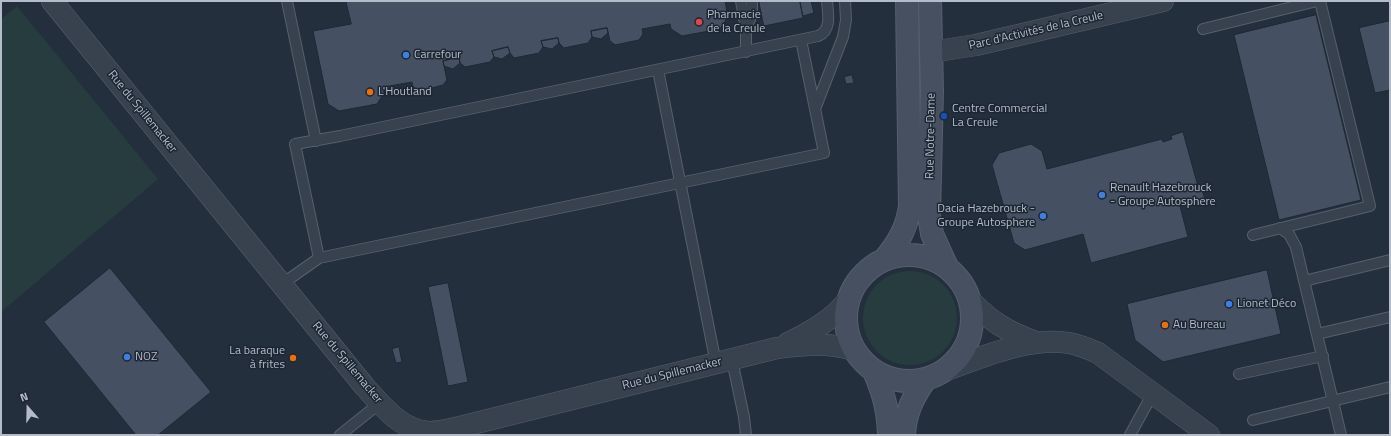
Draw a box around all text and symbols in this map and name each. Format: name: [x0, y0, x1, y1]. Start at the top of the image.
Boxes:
place label: Pharmacie de la Creule: [707, 8, 765, 36]
street label: Parc d'Activités de la Creule: [967, 9, 1105, 53]
marker: Pharmacie de la Creule: [694, 17, 704, 27]
place label: Carrefour: [414, 48, 462, 62]
marker: Carrefour: [401, 50, 411, 60]
street label: Rue du Spillemacker: [104, 68, 180, 156]
place label: L'Houtland: [378, 85, 432, 99]
marker: L'Houtland: [365, 87, 375, 97]
street label: Rue Notre-Dame: [923, 93, 939, 179]
place label: Centre Commercial La Creule: [952, 102, 1047, 130]
marker: Centre Commercial La Creule: [939, 111, 949, 121]
place label: Renault Hazebrouck - Groupe Autosphere: [1110, 181, 1216, 209]
marker: Renault Hazebrouck - Groupe Autosphere: [1097, 190, 1107, 200]
place label: Dacia Hazebrouck - Groupe Autosphere: [937, 202, 1035, 230]
marker: Dacia Hazebrouck - Groupe Autosphere: [1038, 211, 1048, 221]
place label: Lionet Déco: [1237, 297, 1296, 311]
marker: Lionet Déco: [1224, 299, 1234, 309]
place label: Au Bureau: [1173, 318, 1225, 332]
street label: Rue du Spillemacker: [309, 319, 385, 407]
marker: Au Bureau: [1160, 320, 1170, 330]
place label: La baraque à frites: [229, 344, 285, 372]
place label: NOZ: [135, 350, 157, 364]
marker: NOZ: [122, 352, 132, 362]
marker: La baraque à frites: [288, 353, 298, 363]
street label: Rue du Spillemacker: [621, 355, 723, 393]
north arrow: [8, 388, 48, 428]
text: N: [18, 388, 30, 406]

